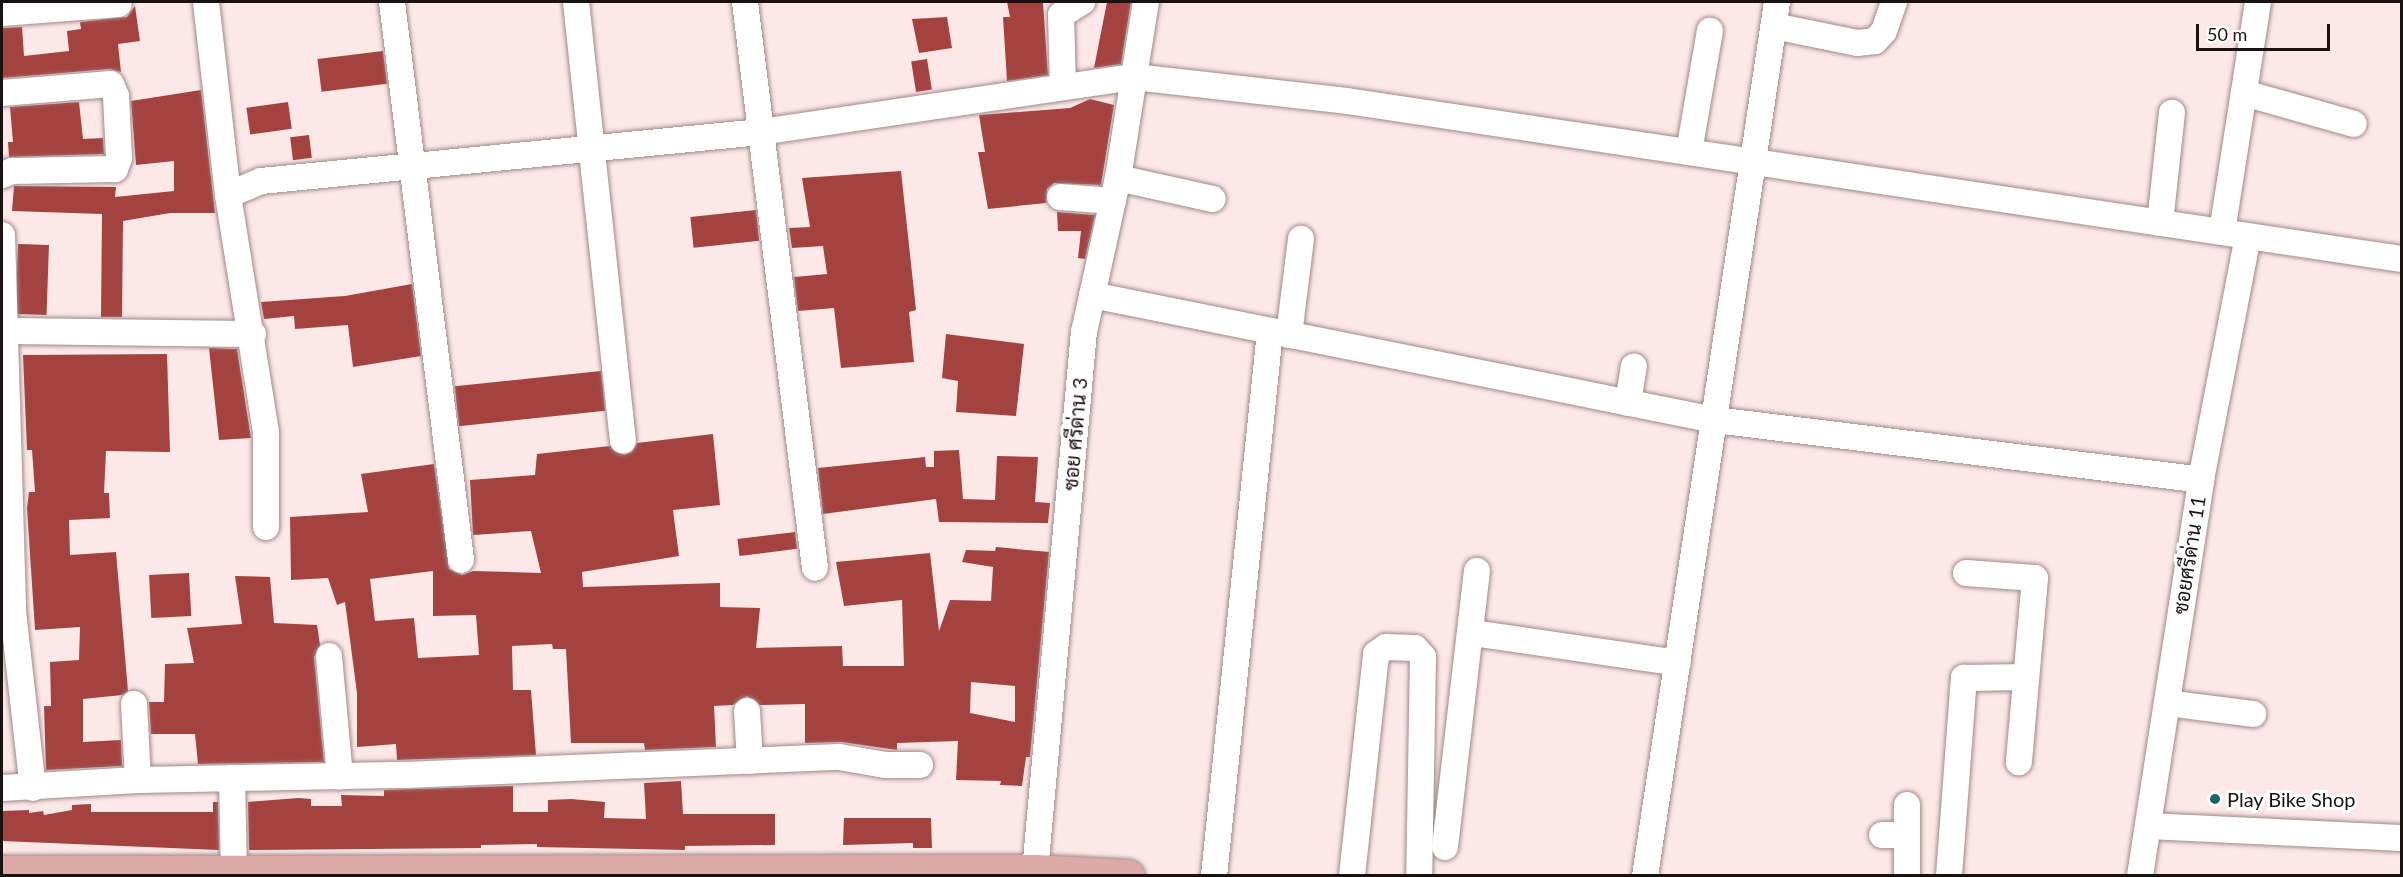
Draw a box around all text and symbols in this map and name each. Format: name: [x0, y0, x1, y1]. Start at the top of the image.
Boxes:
scale bar: [2199, 12, 2332, 50]
text: 50 m: [2207, 23, 2247, 45]
street label: ซอย ศรีด่าน 3: [1058, 376, 1092, 492]
street label: ซอยศรีด่าน 11: [2168, 494, 2210, 616]
place label: Play Bike Shop: [2227, 787, 2356, 811]
marker: Play Bike Shop: [2208, 792, 2222, 806]

